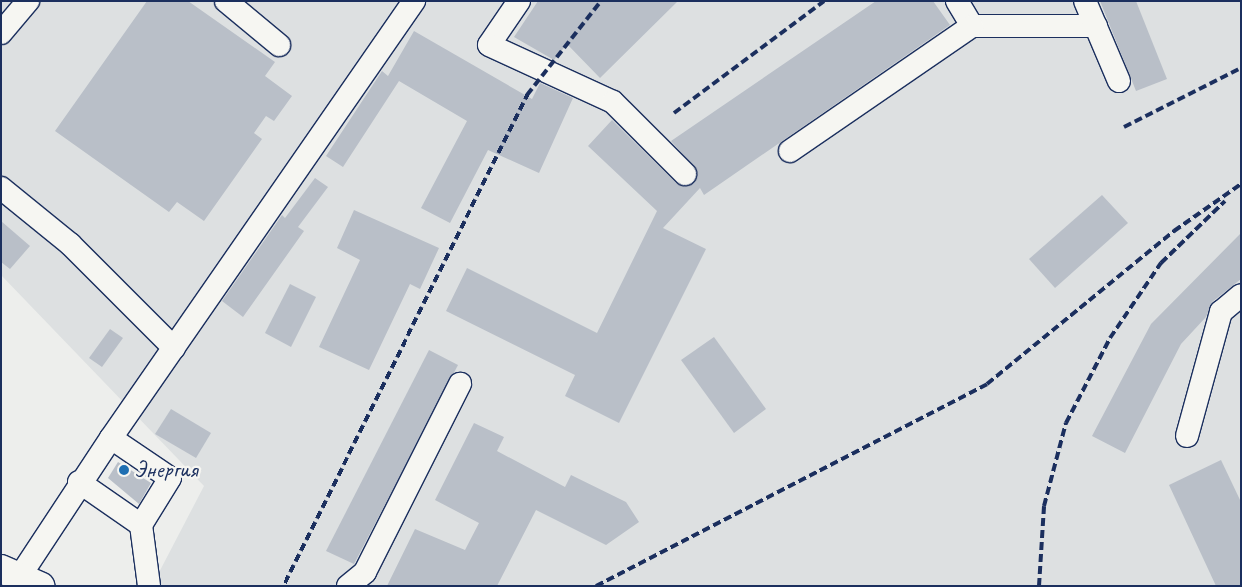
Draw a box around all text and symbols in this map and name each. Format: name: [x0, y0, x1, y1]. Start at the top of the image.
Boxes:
place label: Энергия: [134, 456, 198, 484]
marker: Энергия: [118, 464, 130, 476]

